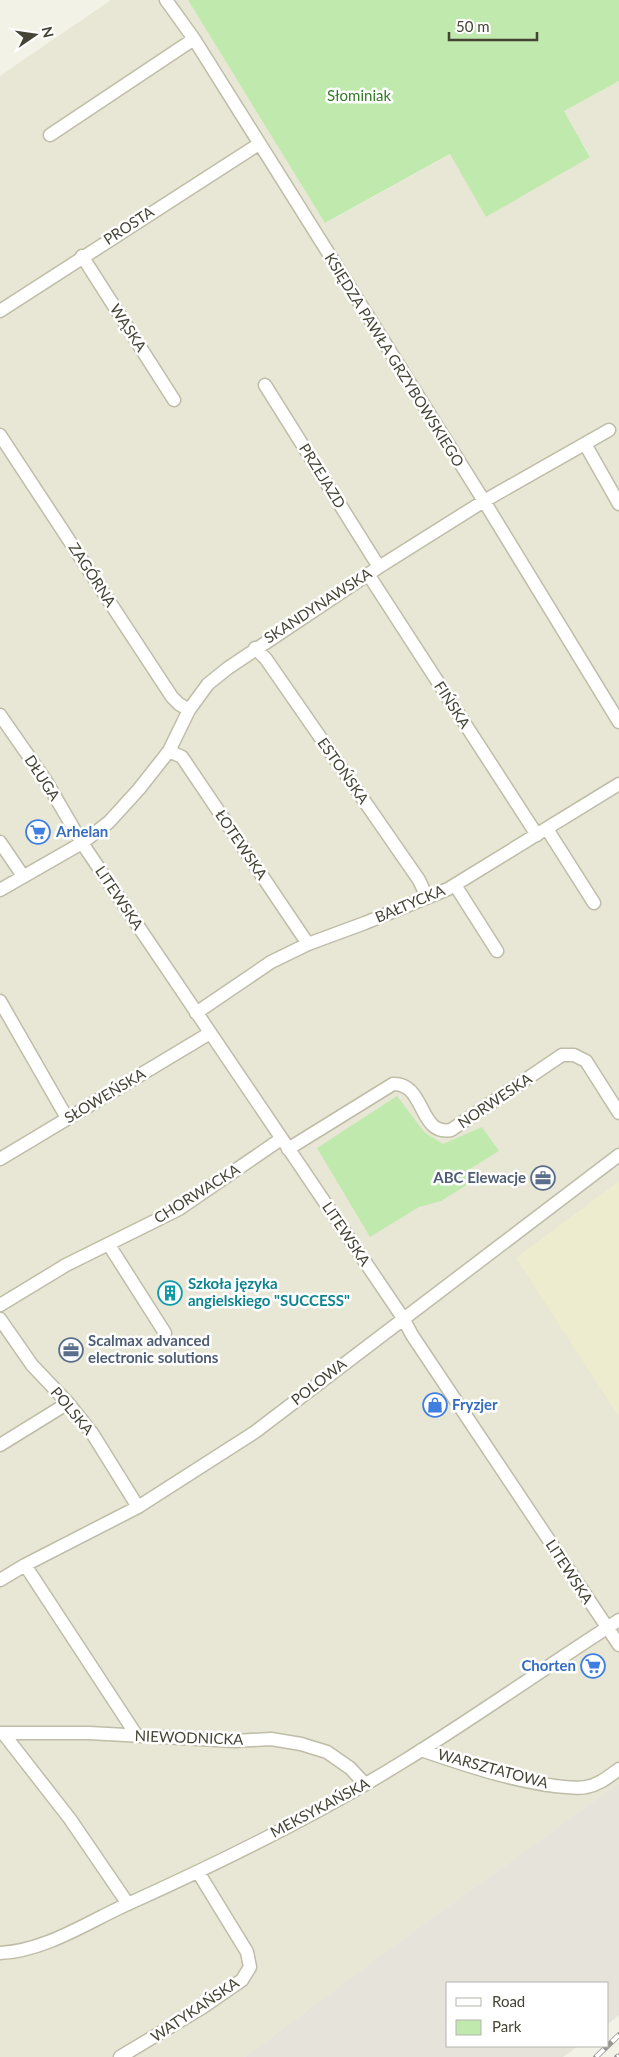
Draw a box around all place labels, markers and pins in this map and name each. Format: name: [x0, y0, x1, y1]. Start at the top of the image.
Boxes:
supermarket icon: Arhelan: [25, 819, 51, 845]
place label: Arhelan: [55, 822, 108, 840]
office icon: ABC Elewacje: [530, 1165, 556, 1191]
place label: ABC Elewacje: [432, 1168, 526, 1186]
place label: Szkoła języka angielskiego "SUCCESS": [188, 1274, 350, 1309]
building icon: Szkoła języka angielskiego "SUCCESS": [157, 1280, 183, 1306]
place label: Scalmax advanced electronic solutions: [88, 1331, 219, 1366]
office icon: Scalmax advanced electronic solutions: [58, 1337, 84, 1363]
shop icon: Fryzjer: [422, 1392, 448, 1418]
place label: Fryzjer: [452, 1395, 498, 1413]
supermarket icon: Chorten: [580, 1653, 606, 1679]
place label: Chorten: [521, 1656, 576, 1674]

